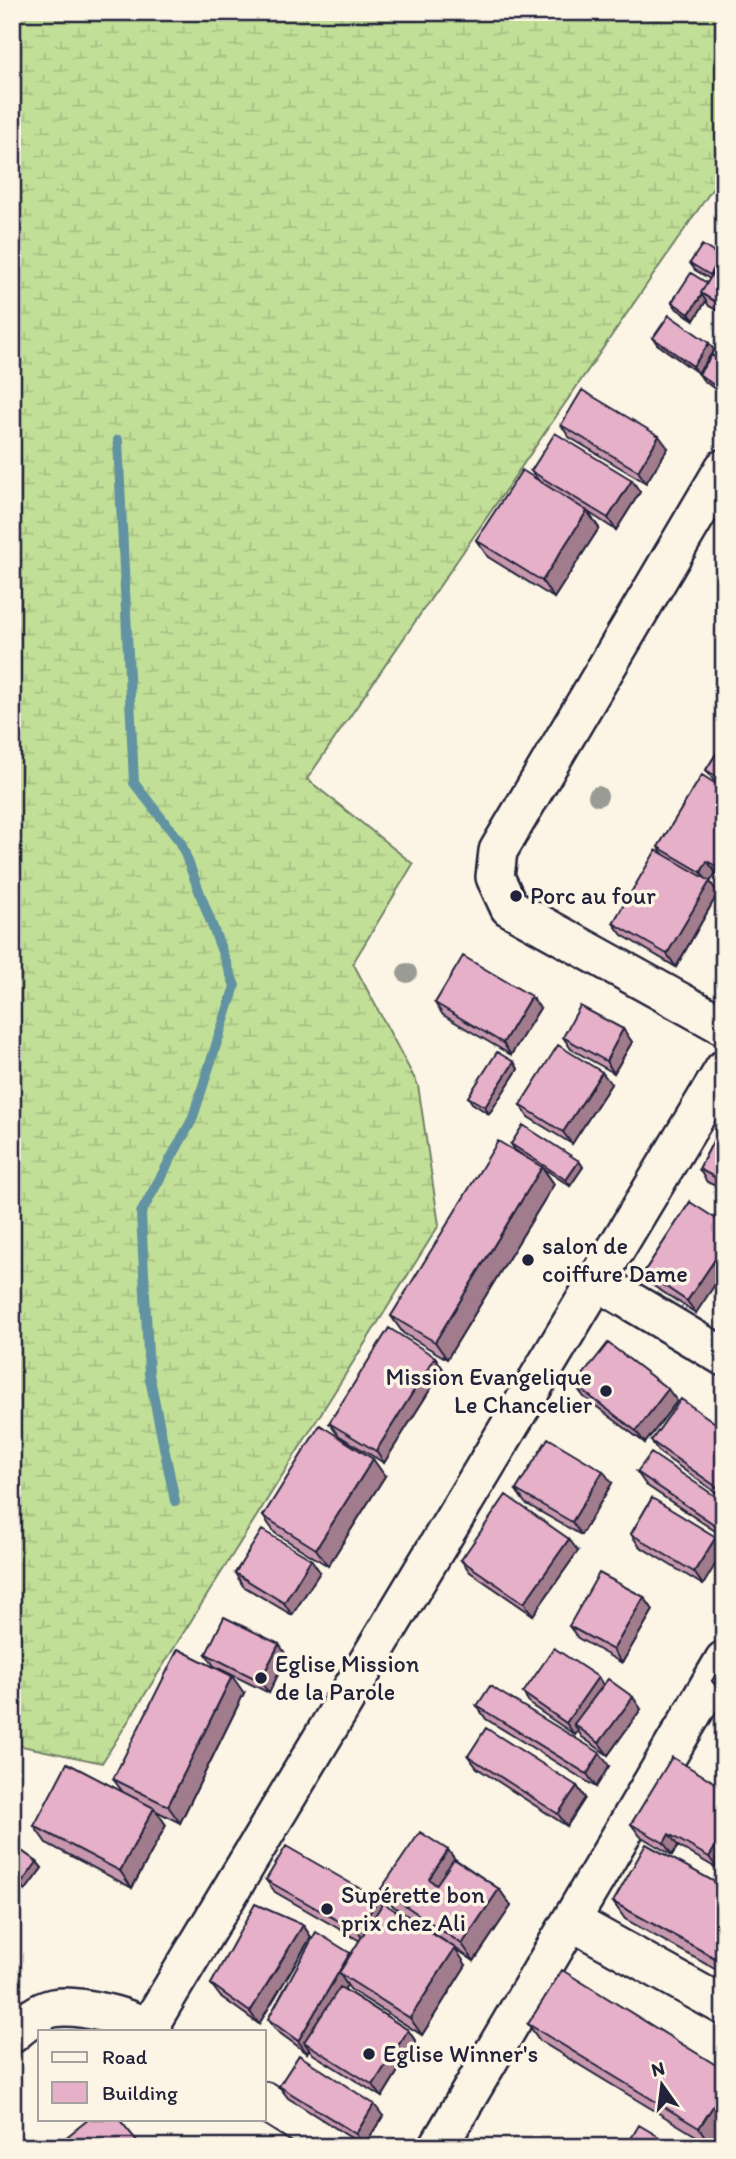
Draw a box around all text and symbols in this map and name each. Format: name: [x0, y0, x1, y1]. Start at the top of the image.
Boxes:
place label: Porc au four: [530, 881, 656, 910]
marker: Porc au four: [508, 888, 524, 904]
place label: salon de coiffure Dame: [542, 1231, 688, 1288]
marker: salon de coiffure Dame: [520, 1252, 536, 1268]
place label: Mission Evangelique Le Chancelier: [385, 1362, 592, 1419]
marker: Mission Evangelique Le Chancelier: [598, 1383, 614, 1399]
place label: Eglise Mission de la Parole: [275, 1649, 420, 1706]
marker: Eglise Mission de la Parole: [253, 1670, 269, 1686]
place label: Supérette bon prix chez Ali: [341, 1880, 485, 1937]
marker: Supérette bon prix chez Ali: [319, 1901, 335, 1917]
legend: [38, 2030, 266, 2120]
place label: Eglise Winner's: [383, 2039, 538, 2068]
text: Road: [102, 2044, 148, 2069]
marker: Eglise Winner's: [361, 2046, 377, 2062]
north arrow: [628, 2050, 698, 2120]
text: N: [649, 2056, 667, 2082]
text: Building: [102, 2080, 178, 2105]

